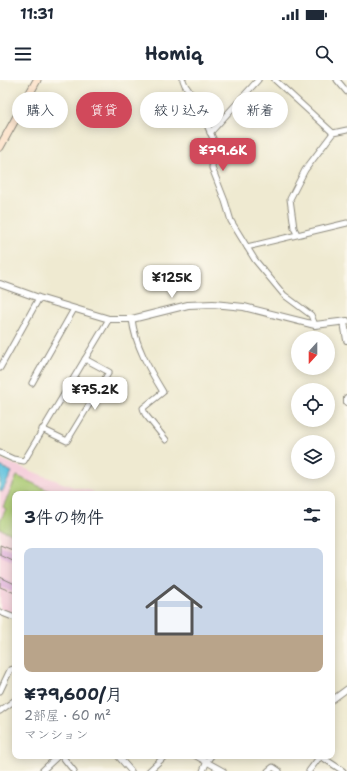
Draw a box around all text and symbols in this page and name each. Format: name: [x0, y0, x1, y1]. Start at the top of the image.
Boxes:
text: 11:31: [20, 4, 54, 24]
text: Homiq: [145, 42, 202, 66]
icon: menu: [12, 43, 34, 65]
icon: search: [313, 43, 335, 65]
chip: 購入: [12, 92, 68, 128]
chip: 賃貸: [76, 92, 132, 128]
chip: 絞り込み: [140, 92, 224, 128]
chip: 新着: [232, 92, 288, 128]
pin: ¥79.6K: [190, 138, 256, 172]
text: ¥79.6K: [199, 142, 247, 159]
pin: ¥125K: [144, 265, 200, 299]
text: ¥125K: [152, 269, 192, 286]
north arrow: [291, 331, 335, 375]
map controls: [291, 331, 335, 479]
pin: ¥75.2K: [62, 377, 128, 411]
text: ¥75.2K: [71, 381, 119, 398]
button: locate: [291, 383, 335, 427]
button: layers: [291, 435, 335, 479]
icon: filters: [301, 504, 323, 526]
text: 3件の物件: [24, 506, 104, 528]
icon: home: [138, 574, 210, 646]
text: ¥79,600/月: [24, 683, 123, 705]
text: 2部屋 · 60 m²: [24, 707, 111, 724]
text: マンション: [24, 726, 88, 743]

